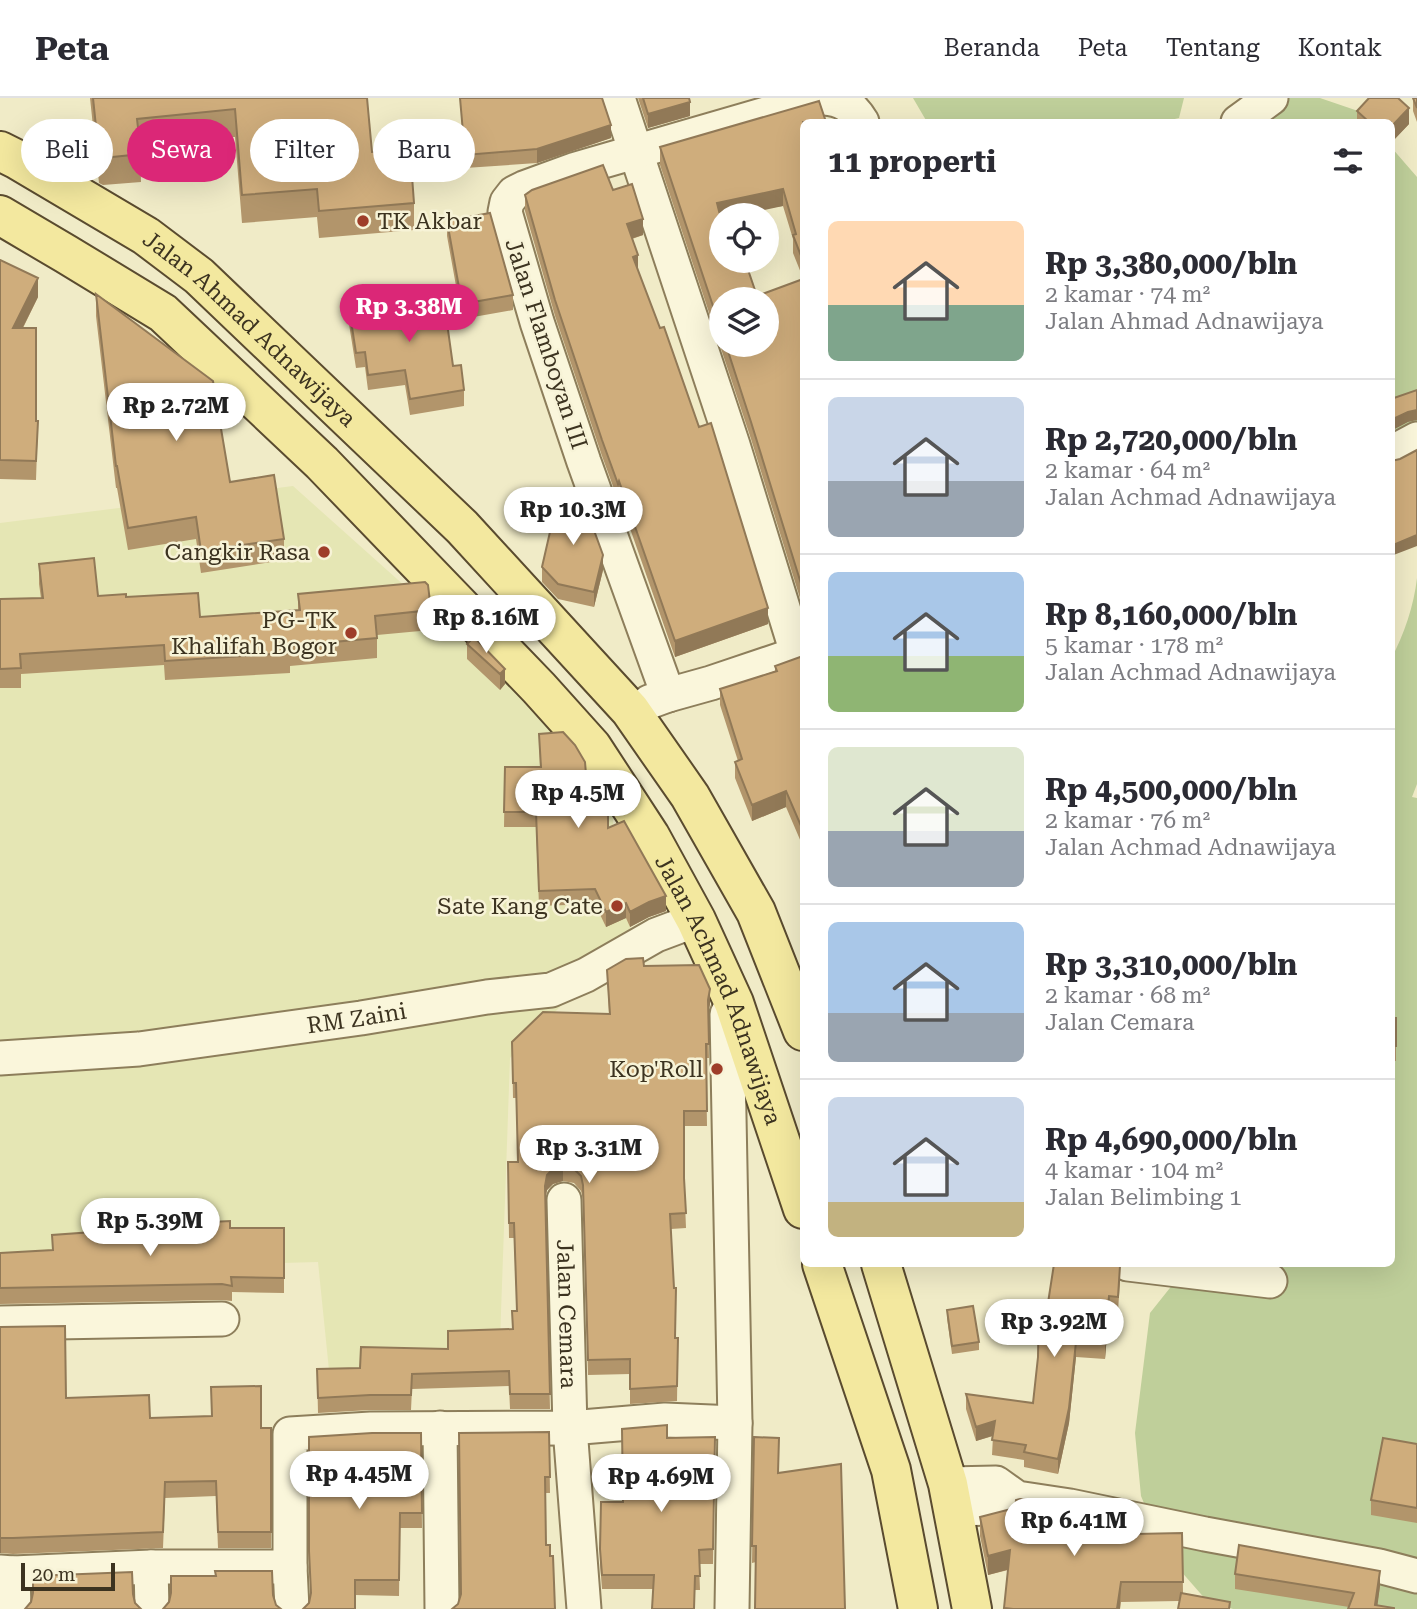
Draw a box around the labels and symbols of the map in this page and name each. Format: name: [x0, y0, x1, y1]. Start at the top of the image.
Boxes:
place label: TK Akbar: [377, 208, 482, 235]
marker: TK Akbar: [355, 213, 371, 229]
street label: Jalan Ahmad Adnawijaya: [138, 225, 362, 432]
street label: Jalan Flamboyan III: [499, 235, 593, 453]
pin: Rp 3.38M: [337, 285, 481, 344]
pin: Rp 2.72M: [104, 384, 248, 443]
pin: Rp 10.3M: [501, 488, 645, 547]
place label: Cangkir Rasa: [164, 539, 311, 566]
marker: Cangkir Rasa: [316, 544, 332, 560]
pin: Rp 8.16M: [414, 596, 558, 655]
place label: PG-TK Khalifah Bogor: [171, 607, 337, 660]
marker: PG-TK Khalifah Bogor: [343, 625, 359, 641]
pin: Rp 4.5M: [513, 770, 643, 830]
street label: Jalan Achmad Adnawijaya: [649, 850, 787, 1129]
place label: Sate Kang Cate: [437, 893, 603, 920]
marker: Sate Kang Cate: [609, 898, 625, 914]
street label: RM Zaini: [305, 997, 408, 1039]
place label: Kop'Roll: [609, 1056, 703, 1083]
marker: Kop'Roll: [709, 1061, 725, 1077]
pin: Rp 3.31M: [517, 1126, 661, 1185]
pin: Rp 5.39M: [78, 1198, 222, 1258]
street label: Jalan Cemara: [552, 1239, 582, 1390]
pin: Rp 3.92M: [982, 1300, 1126, 1359]
pin: Rp 4.45M: [287, 1452, 431, 1511]
pin: Rp 4.69M: [589, 1454, 733, 1514]
pin: Rp 6.41M: [1002, 1498, 1146, 1558]
scale bar: [21, 1560, 116, 1592]

